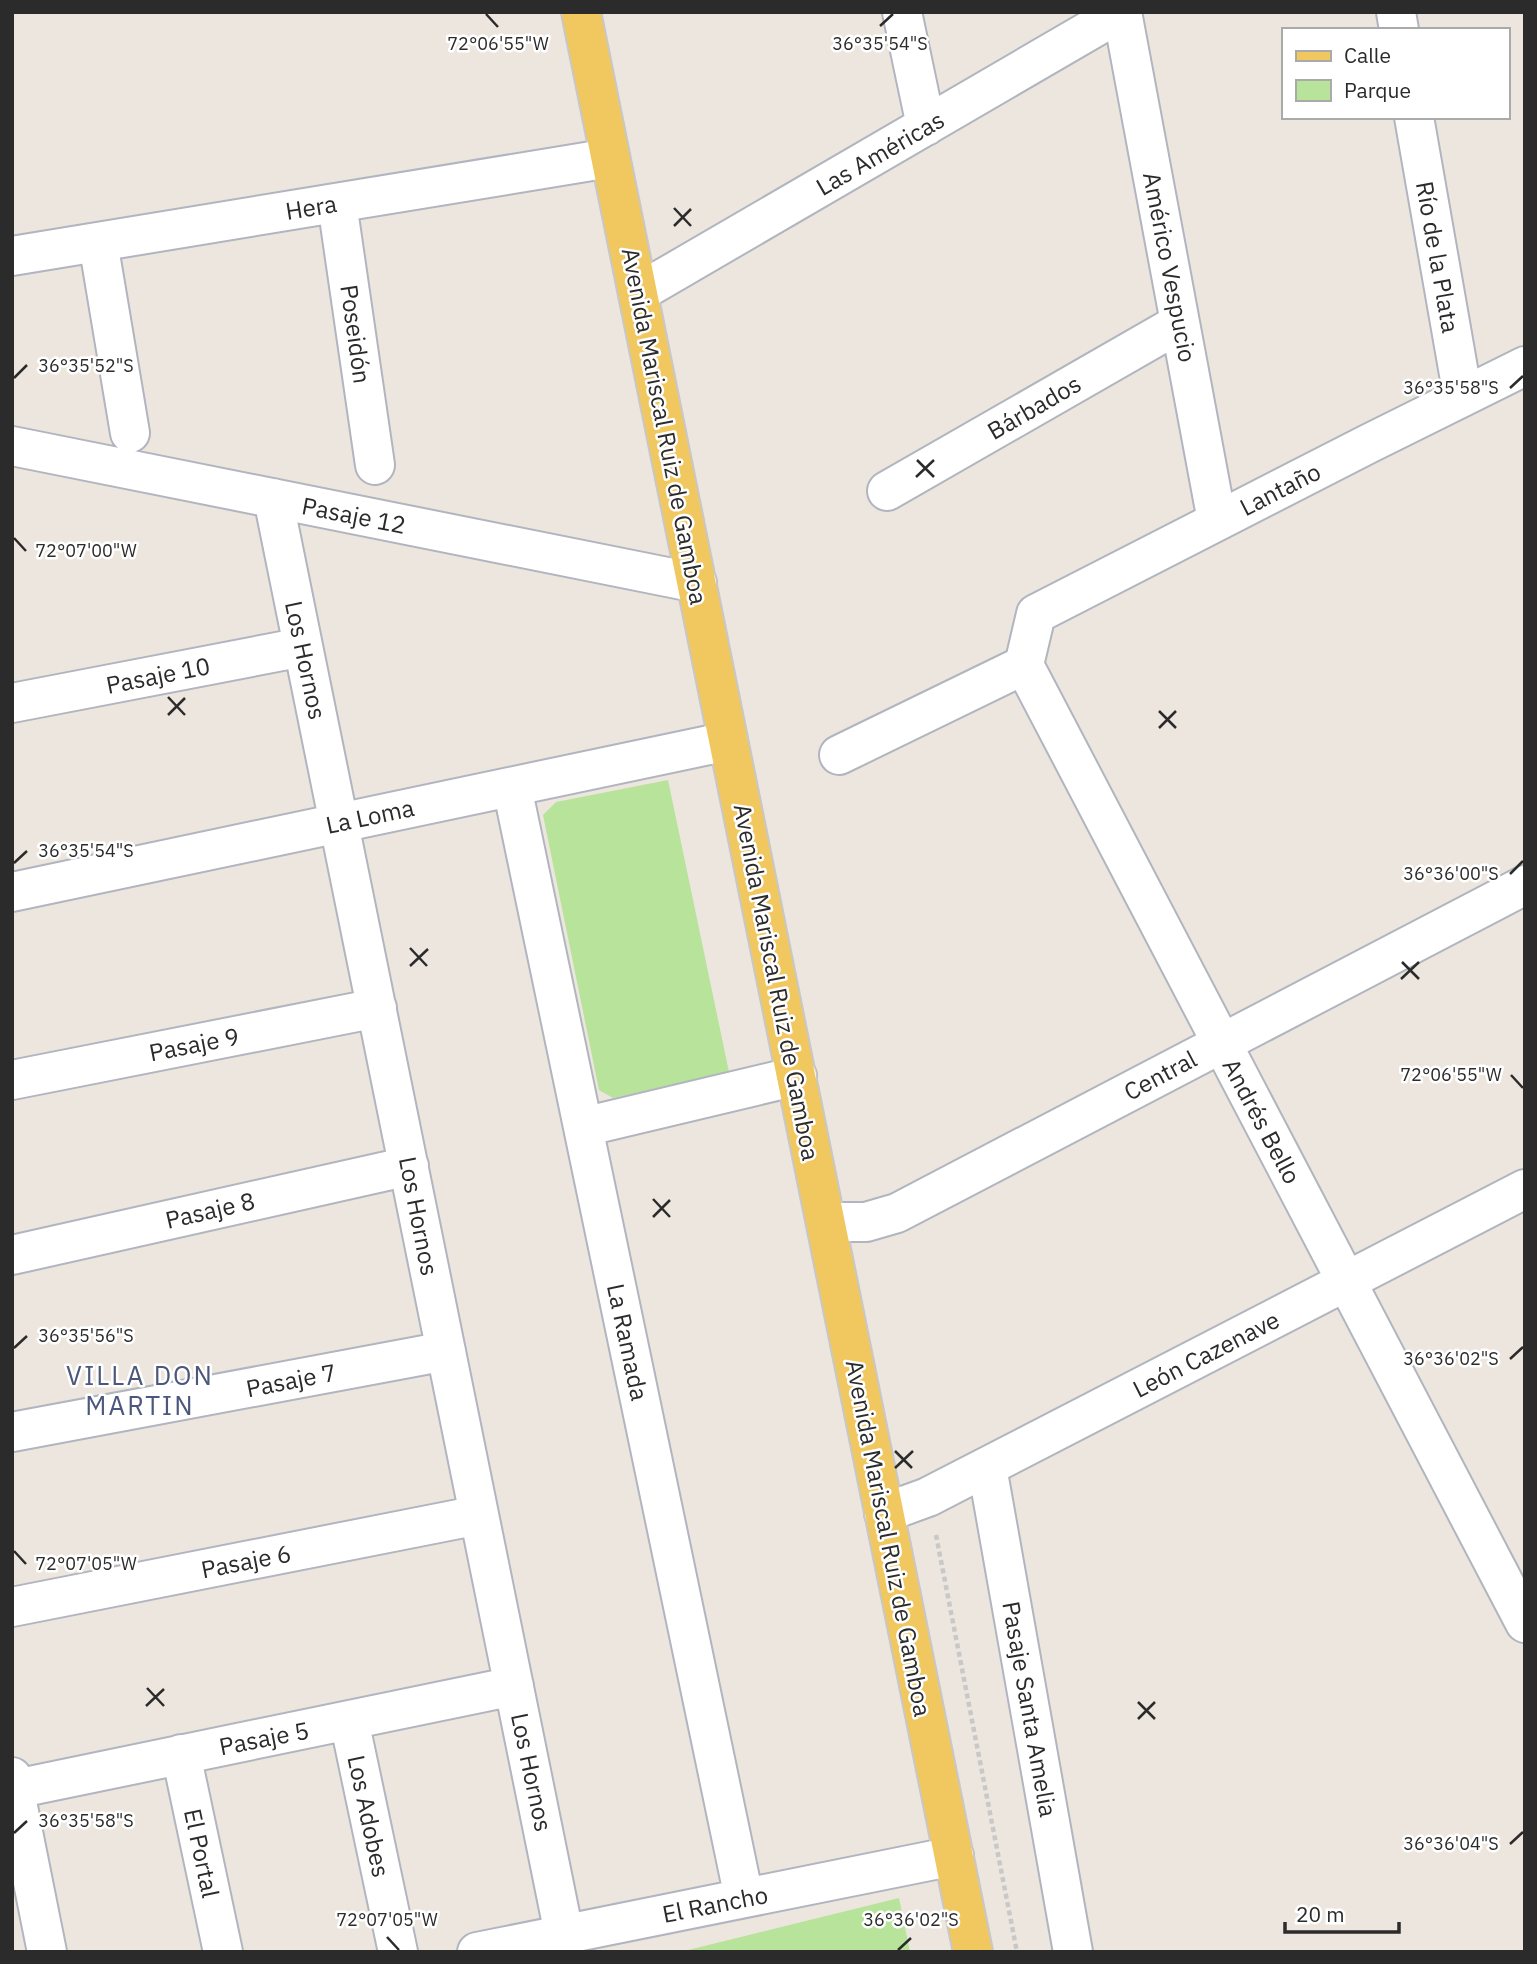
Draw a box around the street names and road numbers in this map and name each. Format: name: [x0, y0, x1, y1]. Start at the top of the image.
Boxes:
street label: Las Américas: [810, 103, 950, 203]
street label: Américo Vespucio: [1136, 169, 1204, 365]
street label: Río de la Plata: [1409, 179, 1467, 335]
street label: Hera: [283, 187, 339, 227]
street label: Avenida Mariscal Ruiz de Gamboa: [615, 245, 715, 607]
street label: Poseidón: [333, 283, 379, 385]
street label: Bárbados: [981, 367, 1087, 447]
street label: Lantaño: [1234, 455, 1326, 523]
street label: Pasaje 12: [299, 489, 409, 541]
street label: Los Hornos: [278, 598, 334, 722]
street label: Pasaje 10: [103, 649, 213, 701]
street label: La Loma: [323, 791, 417, 841]
street label: Avenida Mariscal Ruiz de Gamboa: [727, 801, 827, 1163]
street label: Pasaje 9: [146, 1020, 242, 1068]
street label: Central: [1118, 1043, 1202, 1107]
street label: Andrés Bello: [1216, 1053, 1308, 1189]
street label: Los Hornos: [392, 1154, 446, 1278]
street label: Pasaje 8: [162, 1184, 258, 1236]
street label: La Ramada: [600, 1281, 656, 1404]
street label: León Cazenave: [1127, 1303, 1285, 1405]
street label: Pasaje 7: [243, 1356, 339, 1404]
street label: Avenida Mariscal Ruiz de Gamboa: [839, 1357, 939, 1719]
street label: Pasaje 6: [198, 1537, 294, 1585]
street label: Pasaje Santa Amelia: [995, 1599, 1065, 1820]
street label: Los Hornos: [504, 1710, 560, 1834]
street label: Pasaje 5: [216, 1714, 312, 1762]
street label: Los Adobes: [340, 1752, 398, 1880]
street label: El Portal: [177, 1805, 227, 1901]
street label: El Rancho: [659, 1878, 771, 1930]

